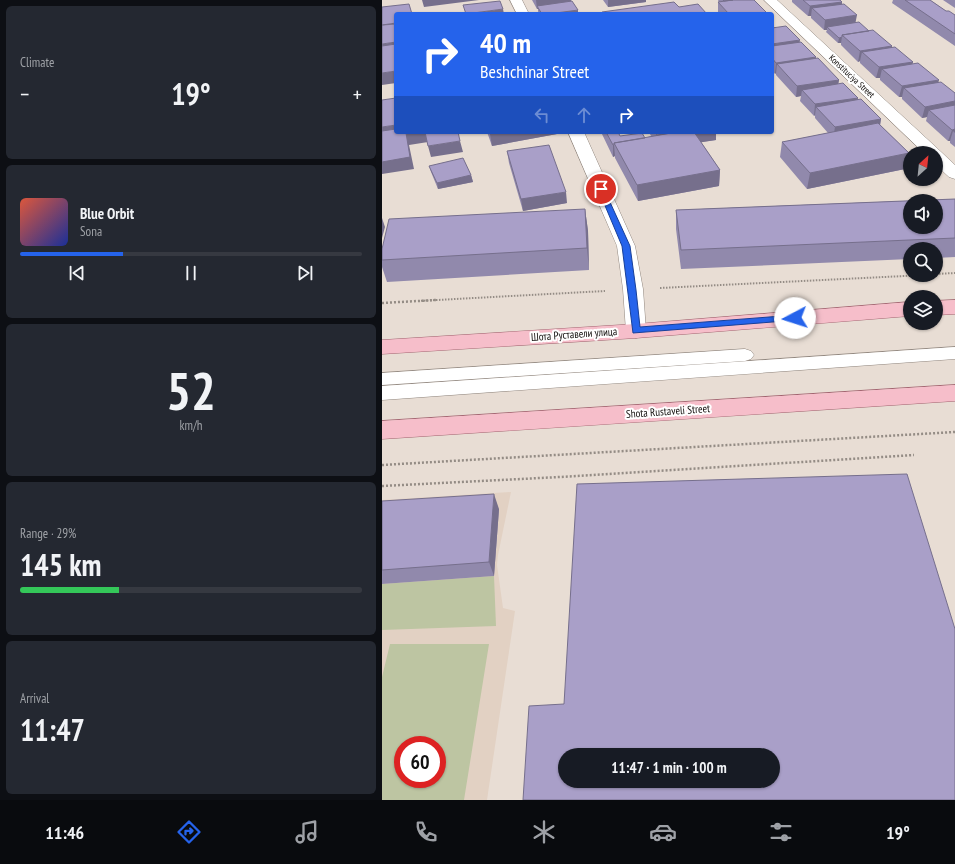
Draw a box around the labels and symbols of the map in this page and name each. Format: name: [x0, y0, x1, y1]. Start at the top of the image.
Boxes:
street label: Konstituciya Street: [827, 52, 878, 100]
north arrow: [903, 146, 943, 186]
pin: [584, 172, 618, 206]
position arrow: [774, 297, 816, 339]
street label: Шота Руставели улица: [530, 324, 618, 344]
street label: Shota Rustaveli Street: [626, 401, 710, 421]
speed limit sign: 60: [394, 736, 446, 788]

